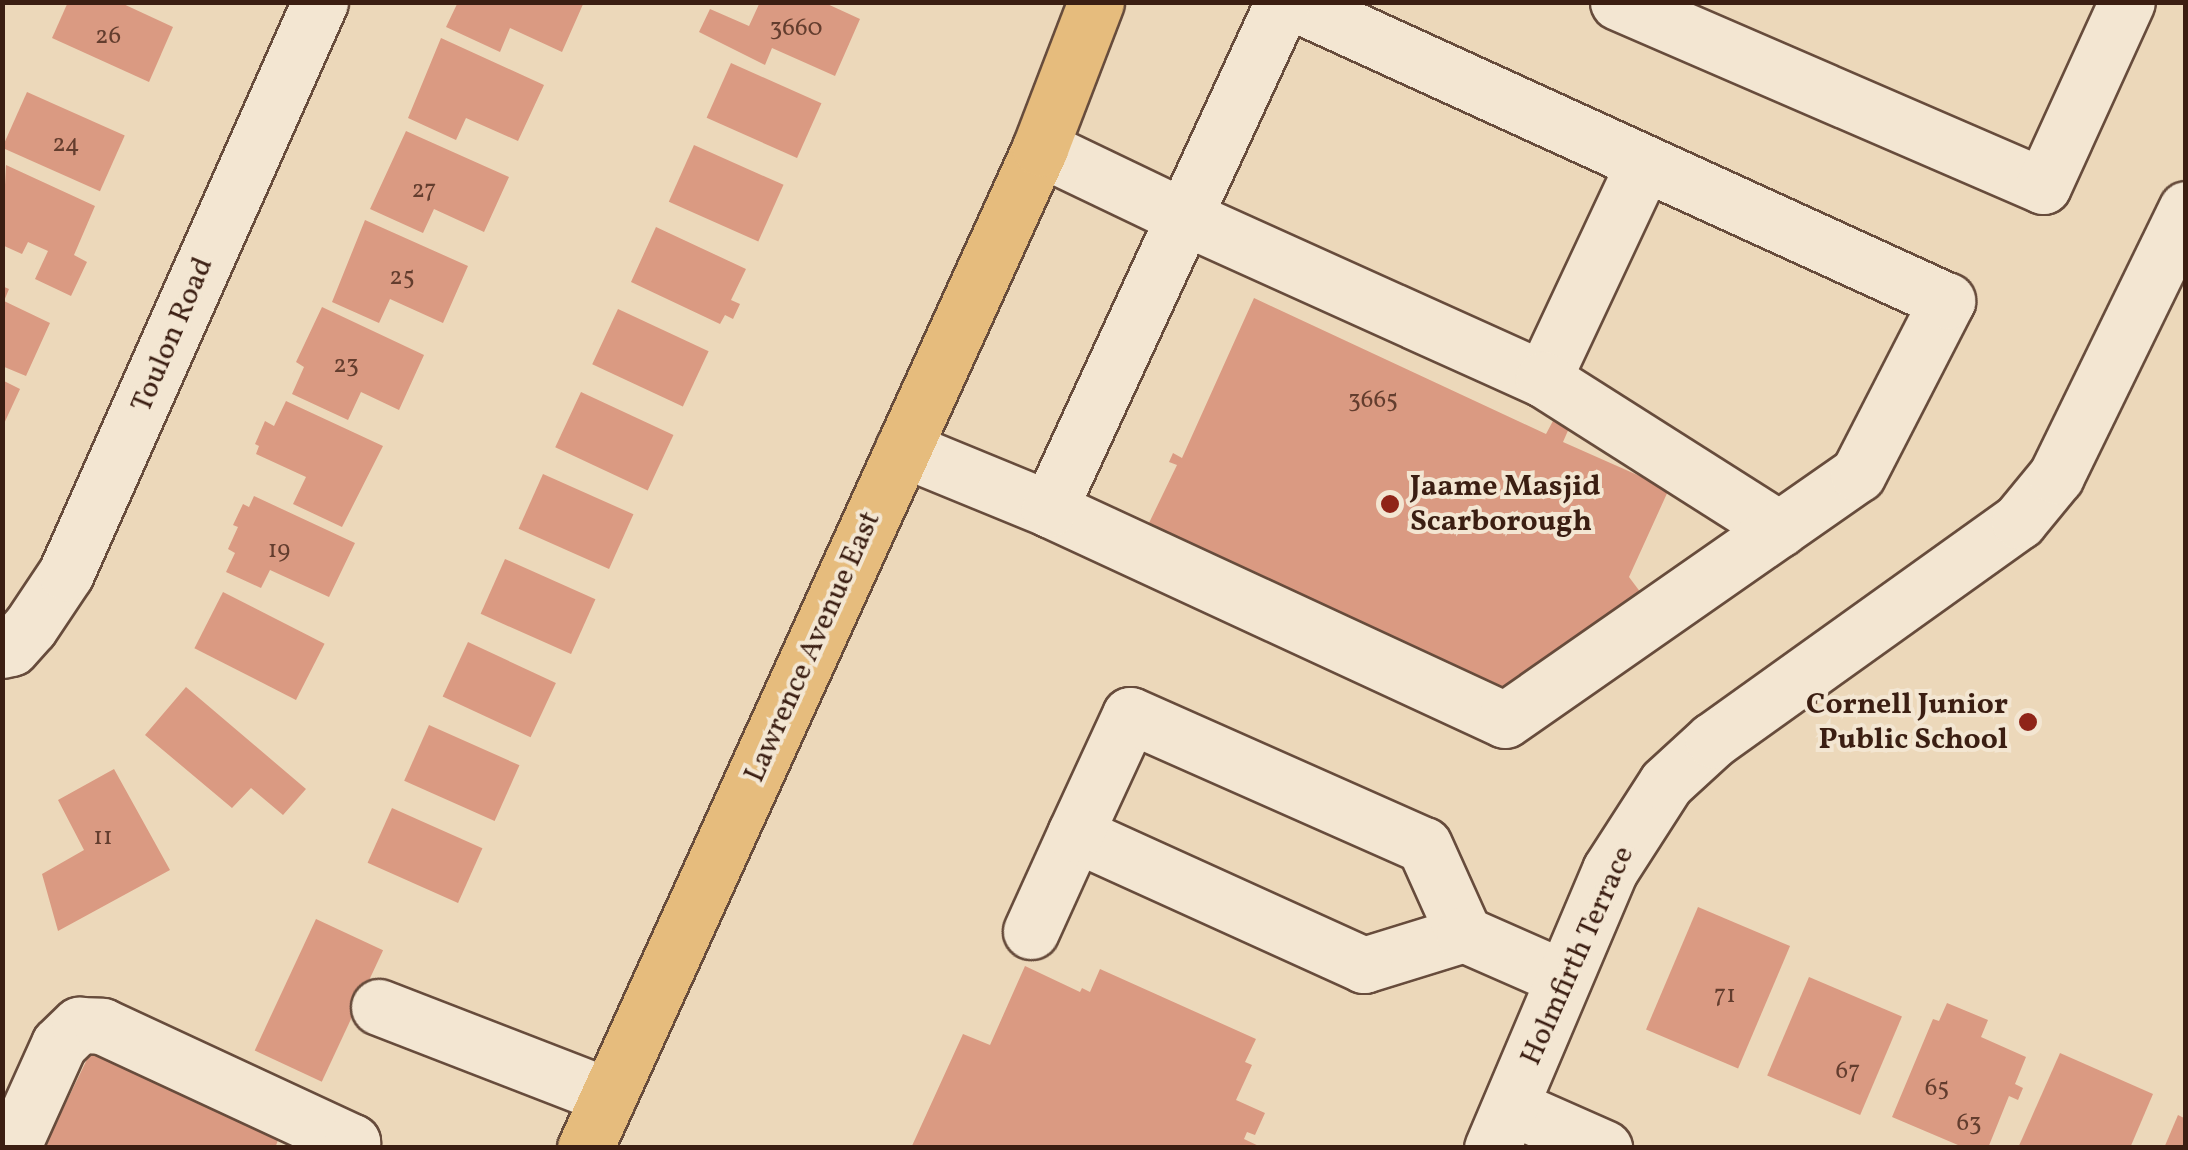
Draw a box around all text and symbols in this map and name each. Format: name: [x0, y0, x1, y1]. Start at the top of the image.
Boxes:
house number: 3660: [769, 14, 823, 44]
house number: 26: [95, 22, 121, 52]
house number: 24: [52, 130, 80, 160]
house number: 27: [412, 176, 436, 206]
street label: Toulon Road: [124, 252, 222, 418]
house number: 25: [389, 263, 415, 293]
house number: 23: [333, 351, 359, 381]
house number: 3665: [1348, 386, 1398, 416]
place label: Jaame Masjid Scarborough: [1410, 469, 1600, 540]
marker: Jaame Masjid Scarborough: [1379, 493, 1401, 515]
street label: Lawrence Avenue East: [737, 506, 889, 788]
house number: 19: [268, 536, 290, 566]
place label: Cornell Junior Public School: [1806, 687, 2008, 758]
marker: Cornell Junior Public School: [2017, 711, 2039, 733]
house number: 11: [93, 823, 113, 853]
street label: Holmfirth Terrace: [1513, 840, 1643, 1072]
house number: 71: [1714, 981, 1736, 1011]
house number: 67: [1836, 1057, 1860, 1087]
house number: 65: [1925, 1074, 1949, 1104]
house number: 63: [1956, 1109, 1982, 1139]

